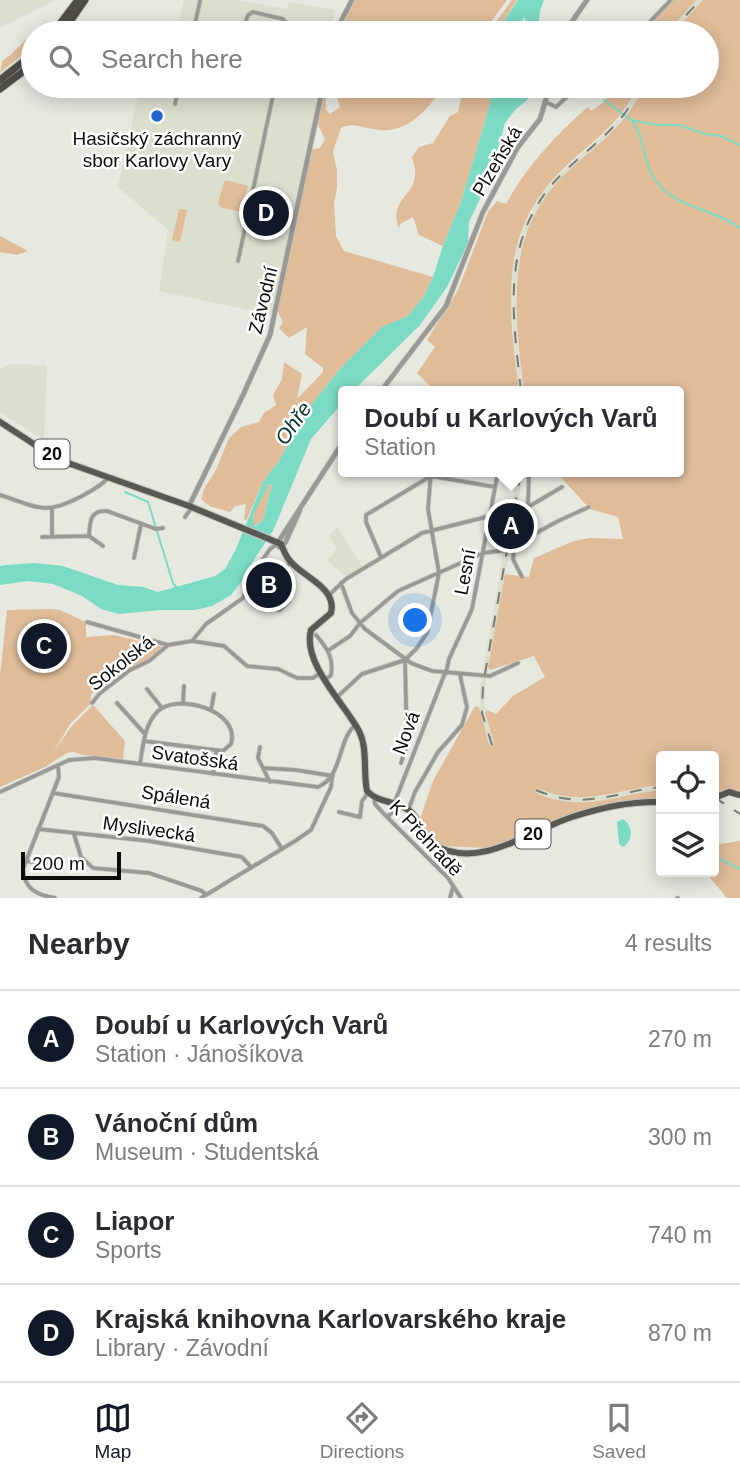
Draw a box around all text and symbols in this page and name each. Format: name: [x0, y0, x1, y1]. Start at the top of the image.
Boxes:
search box: [21, 21, 719, 98]
icon: search: [45, 41, 83, 79]
text: Search here: [101, 44, 243, 74]
marker: Hasičský záchranný sbor Karlovy Vary: [149, 108, 165, 124]
street label: Plzeňská: [468, 122, 526, 199]
place label: Hasičský záchranný sbor Karlovy Vary: [73, 128, 242, 171]
pin: D: [243, 187, 289, 239]
street label: Závodní: [245, 263, 282, 336]
popup: [338, 386, 684, 477]
water label: Ohře: [270, 397, 316, 449]
text: Doubí u Karlových Varů: [364, 403, 658, 433]
text: Station: [364, 434, 436, 460]
road number: 20: [34, 440, 70, 468]
pin: A: [488, 500, 534, 552]
street label: Lesní: [450, 546, 480, 597]
pin: B: [246, 559, 292, 611]
your location: [398, 603, 432, 637]
pin: C: [21, 620, 67, 672]
street label: Sokolská: [84, 631, 158, 695]
street label: Nová: [388, 708, 424, 757]
street label: Svatošská: [150, 742, 240, 775]
map controls: [656, 751, 719, 877]
button: locate: [656, 751, 719, 814]
street label: Spálená: [140, 781, 213, 813]
street label: K Přehradě: [386, 796, 466, 880]
street label: Myslivecká: [102, 812, 197, 846]
button: layers: [656, 814, 719, 877]
road number: 20: [516, 820, 550, 848]
scale bar: [21, 849, 121, 881]
text: 200 m: [32, 853, 85, 874]
text: Nearby: [28, 927, 130, 960]
text: 4 results: [625, 930, 712, 956]
text: Doubí u Karlových Varů: [95, 1010, 388, 1040]
text: A: [43, 1026, 59, 1052]
text: 270 m: [648, 1026, 712, 1052]
text: Station · Jánošíkova: [95, 1041, 303, 1067]
text: Vánoční dům: [95, 1108, 258, 1138]
text: B: [43, 1124, 59, 1150]
text: 300 m: [648, 1124, 712, 1150]
text: Museum · Studentská: [95, 1139, 319, 1165]
text: Liapor: [95, 1206, 174, 1236]
text: C: [43, 1222, 59, 1248]
text: 740 m: [648, 1222, 712, 1248]
text: Sports: [95, 1237, 161, 1263]
text: Krajská knihovna Karlovarského kraje: [95, 1304, 566, 1334]
text: D: [43, 1320, 59, 1346]
text: 870 m: [648, 1320, 712, 1346]
text: Library · Závodní: [95, 1335, 269, 1361]
tab: Map: [94, 1399, 132, 1463]
tab: Directions: [320, 1399, 404, 1463]
tab: Saved: [592, 1399, 646, 1463]

